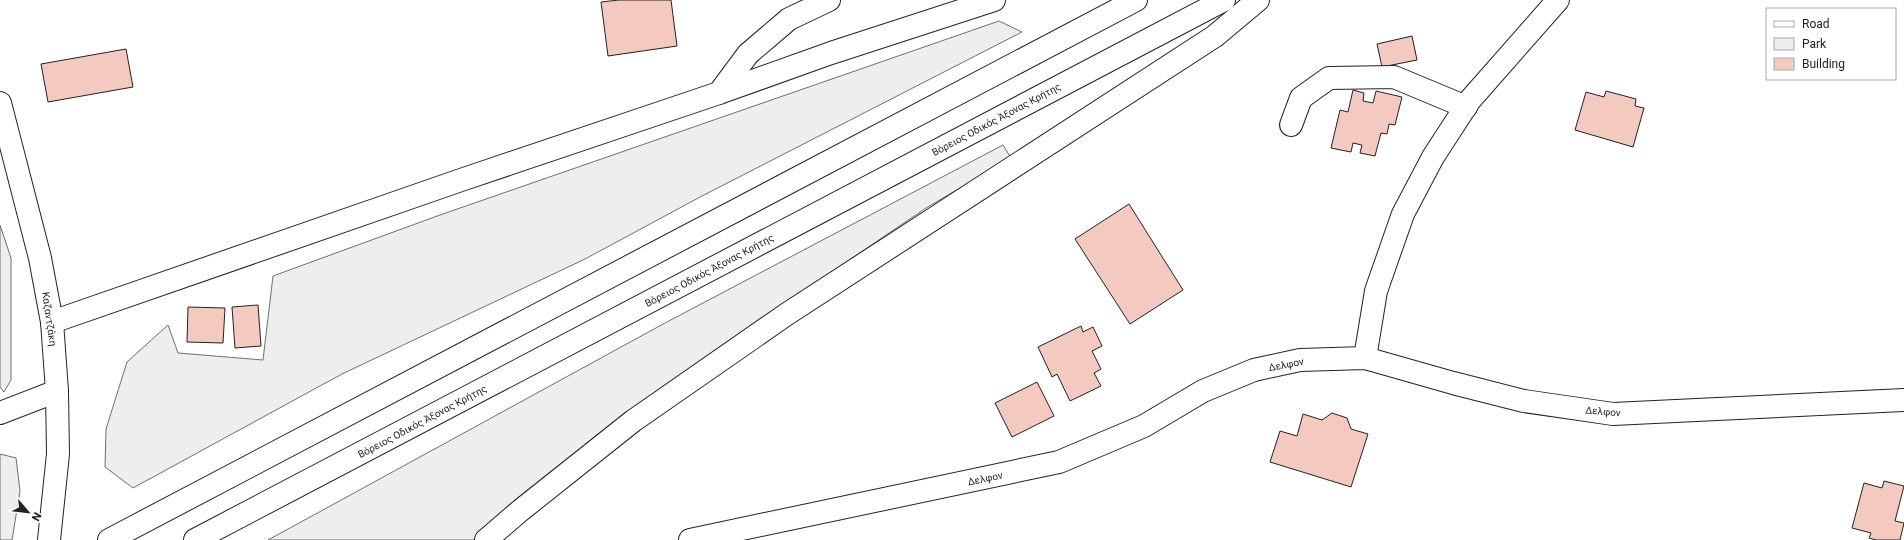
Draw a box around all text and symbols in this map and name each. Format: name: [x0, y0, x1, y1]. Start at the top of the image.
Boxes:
legend: [1766, 8, 1896, 80]
text: Road: [1802, 17, 1830, 31]
text: Park: [1802, 37, 1827, 51]
text: Building: [1802, 57, 1845, 71]
street label: Βόρειος Οδικός Άξονας Κρήτης: [930, 81, 1063, 159]
street label: Βόρειος Οδικός Άξονας Κρήτης: [643, 232, 776, 310]
street label: Καζαντζάκη: [39, 291, 59, 347]
street label: Δελφον: [1268, 356, 1305, 374]
street label: Βόρειος Οδικός Άξονας Κρήτης: [356, 383, 489, 461]
street label: Δελφον: [1585, 404, 1621, 420]
street label: Δελφον: [967, 469, 1004, 489]
north arrow: [8, 492, 48, 532]
text: N: [29, 510, 44, 523]

